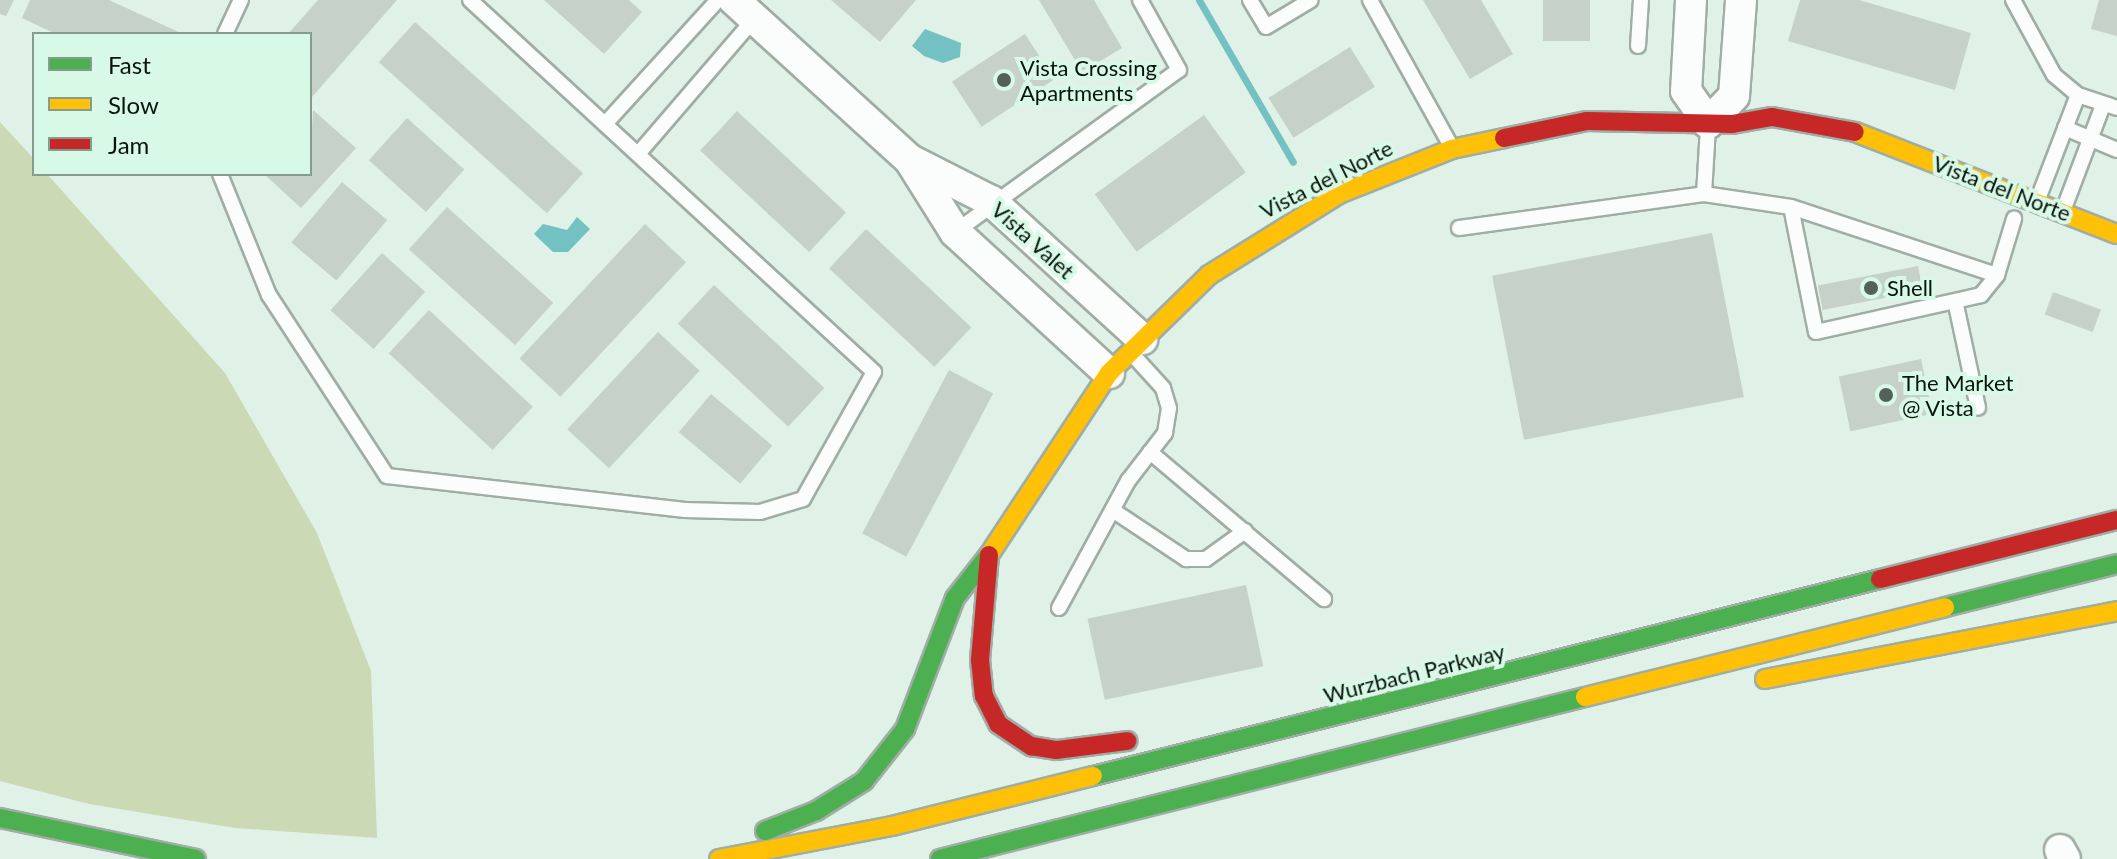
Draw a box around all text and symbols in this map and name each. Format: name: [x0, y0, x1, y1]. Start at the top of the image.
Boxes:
legend: [32, 32, 312, 176]
text: Fast: [108, 50, 151, 79]
place label: Vista Crossing Apartments: [1020, 54, 1157, 106]
marker: Vista Crossing Apartments: [995, 71, 1013, 89]
text: Slow: [108, 90, 159, 119]
text: Jam: [108, 130, 149, 159]
street label: Vista del Norte: [1255, 134, 1397, 224]
street label: Vista del Norte: [1929, 150, 2075, 226]
street label: Vista Valet: [986, 196, 1080, 284]
place label: Shell: [1887, 275, 1933, 301]
marker: Shell: [1862, 279, 1880, 297]
place label: The Market @ Vista: [1902, 369, 2013, 420]
marker: The Market @ Vista: [1877, 386, 1895, 404]
street label: Wurzbach Parkway: [1321, 638, 1507, 708]

